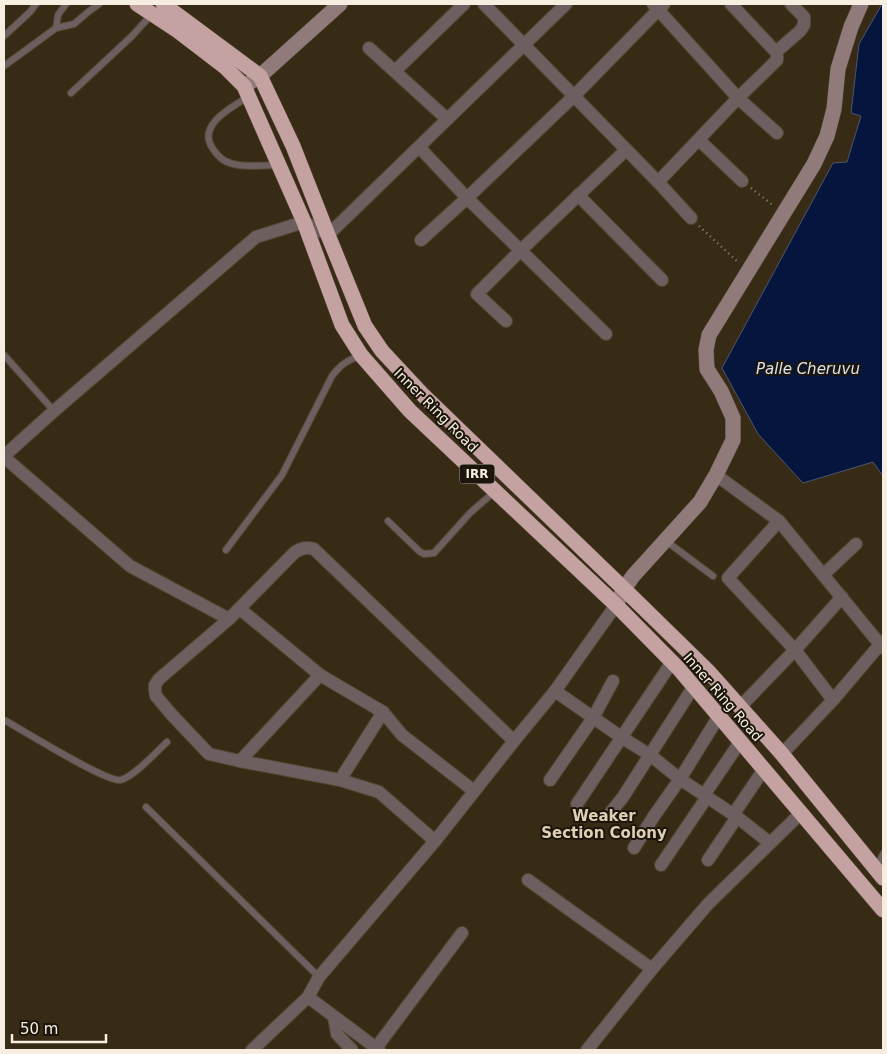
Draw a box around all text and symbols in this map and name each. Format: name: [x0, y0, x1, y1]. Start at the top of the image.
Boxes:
water label: Palle Cheruvu: [756, 360, 860, 378]
street label: Inner Ring Road: [391, 365, 481, 455]
road number: IRR: [460, 464, 494, 484]
street label: Inner Ring Road: [680, 650, 766, 744]
district label: Weaker Section Colony: [541, 807, 667, 842]
scale bar: [12, 1012, 106, 1044]
text: 50 m: [20, 1020, 58, 1038]

